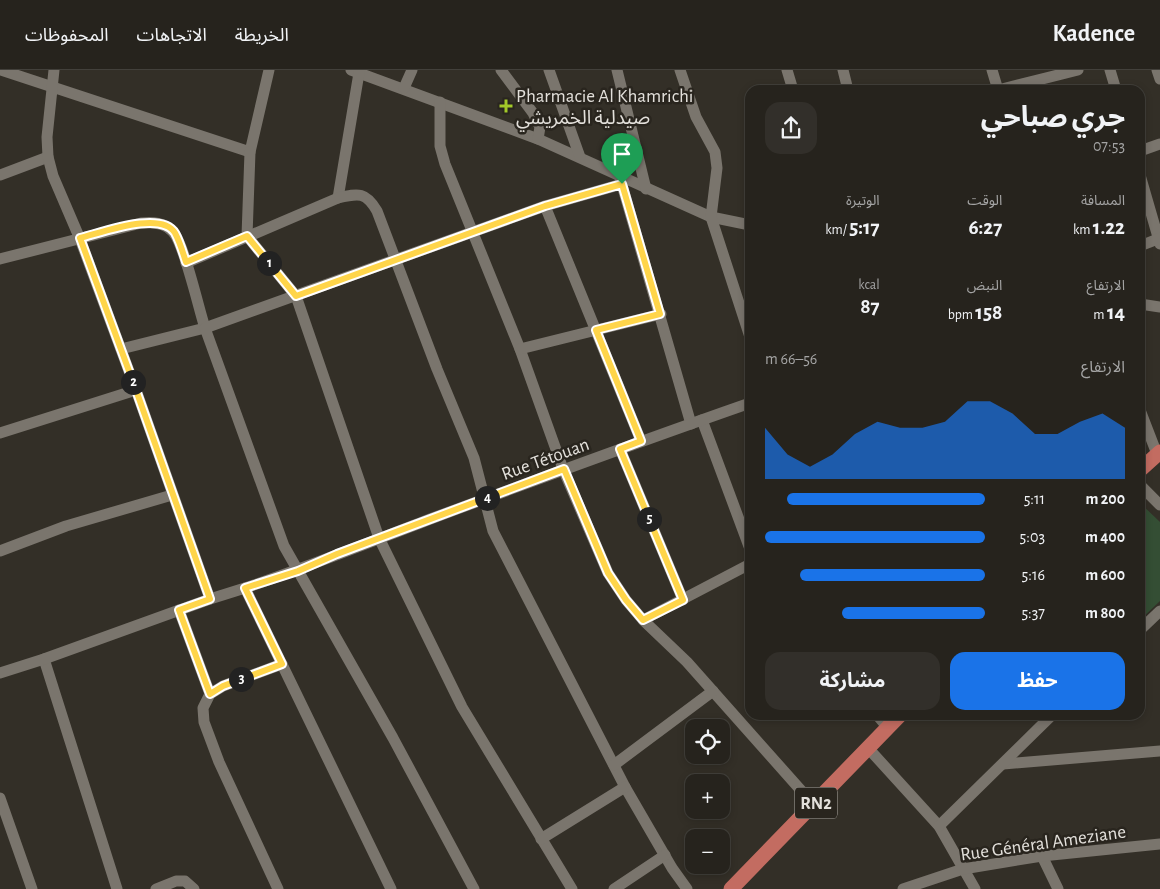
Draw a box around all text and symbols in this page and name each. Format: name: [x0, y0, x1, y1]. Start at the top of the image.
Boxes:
text: Kadence: [1052, 22, 1135, 46]
text: المحفوظات: [25, 27, 109, 45]
text: الاتجاهات: [137, 27, 207, 45]
text: الخريطة: [235, 27, 289, 45]
place label: Pharmacie Al Khamrichi صيدلية الخمريشي: [516, 87, 693, 132]
marker: Pharmacie Al Khamrichi صيدلية الخمريشي: [500, 100, 512, 112]
button: share: [765, 102, 817, 154]
text: جري صباحي: [981, 104, 1125, 132]
pin: [601, 133, 643, 184]
text: 07:53: [1093, 138, 1125, 154]
icon: arrive: [608, 140, 636, 168]
text: الوتيرة: [846, 194, 880, 208]
text: الوقت: [967, 194, 1002, 208]
text: المسافة: [1081, 194, 1125, 208]
text: 5:17: [849, 217, 880, 238]
text: 6:27: [968, 217, 1002, 238]
text: 1.22: [1093, 217, 1125, 238]
text: /km: [825, 223, 849, 237]
text: km: [1073, 223, 1093, 237]
pin: 1: [256, 250, 282, 276]
text: 1: [267, 256, 272, 270]
text: kcal: [858, 278, 880, 292]
text: النبض: [967, 279, 1002, 293]
text: الارتفاع: [1087, 279, 1125, 293]
text: 87: [860, 296, 880, 317]
text: 158: [975, 302, 1002, 323]
text: 14: [1107, 302, 1125, 323]
text: bpm: [948, 308, 975, 322]
text: m: [1093, 308, 1107, 322]
text: 56–66 m: [765, 351, 817, 367]
text: الارتفاع: [1081, 359, 1125, 375]
pin: 2: [120, 370, 146, 394]
text: 2: [130, 375, 137, 389]
street label: Rue Tétouan: [499, 435, 592, 484]
pin: 4: [474, 486, 500, 510]
text: 4: [484, 491, 491, 505]
text: 5:11: [1024, 491, 1045, 507]
text: 200 m: [1085, 491, 1125, 507]
pin: 5: [636, 506, 662, 532]
text: 5: [646, 512, 653, 526]
text: 5:03: [1020, 529, 1045, 545]
text: 400 m: [1085, 529, 1125, 545]
text: 5:16: [1022, 567, 1045, 583]
text: 600 m: [1085, 567, 1125, 583]
text: 5:37: [1021, 605, 1045, 621]
text: 800 m: [1085, 605, 1125, 621]
button: مشاركة: [765, 652, 940, 710]
button: حفظ: [950, 652, 1125, 710]
pin: 3: [228, 666, 254, 692]
text: 3: [238, 672, 245, 686]
map controls: [685, 719, 730, 874]
button: locate: [685, 719, 730, 764]
button: +: [685, 774, 730, 819]
road number: RN2: [795, 788, 837, 818]
street label: Rue Général Ameziane: [959, 822, 1127, 865]
button: −: [685, 829, 730, 874]

